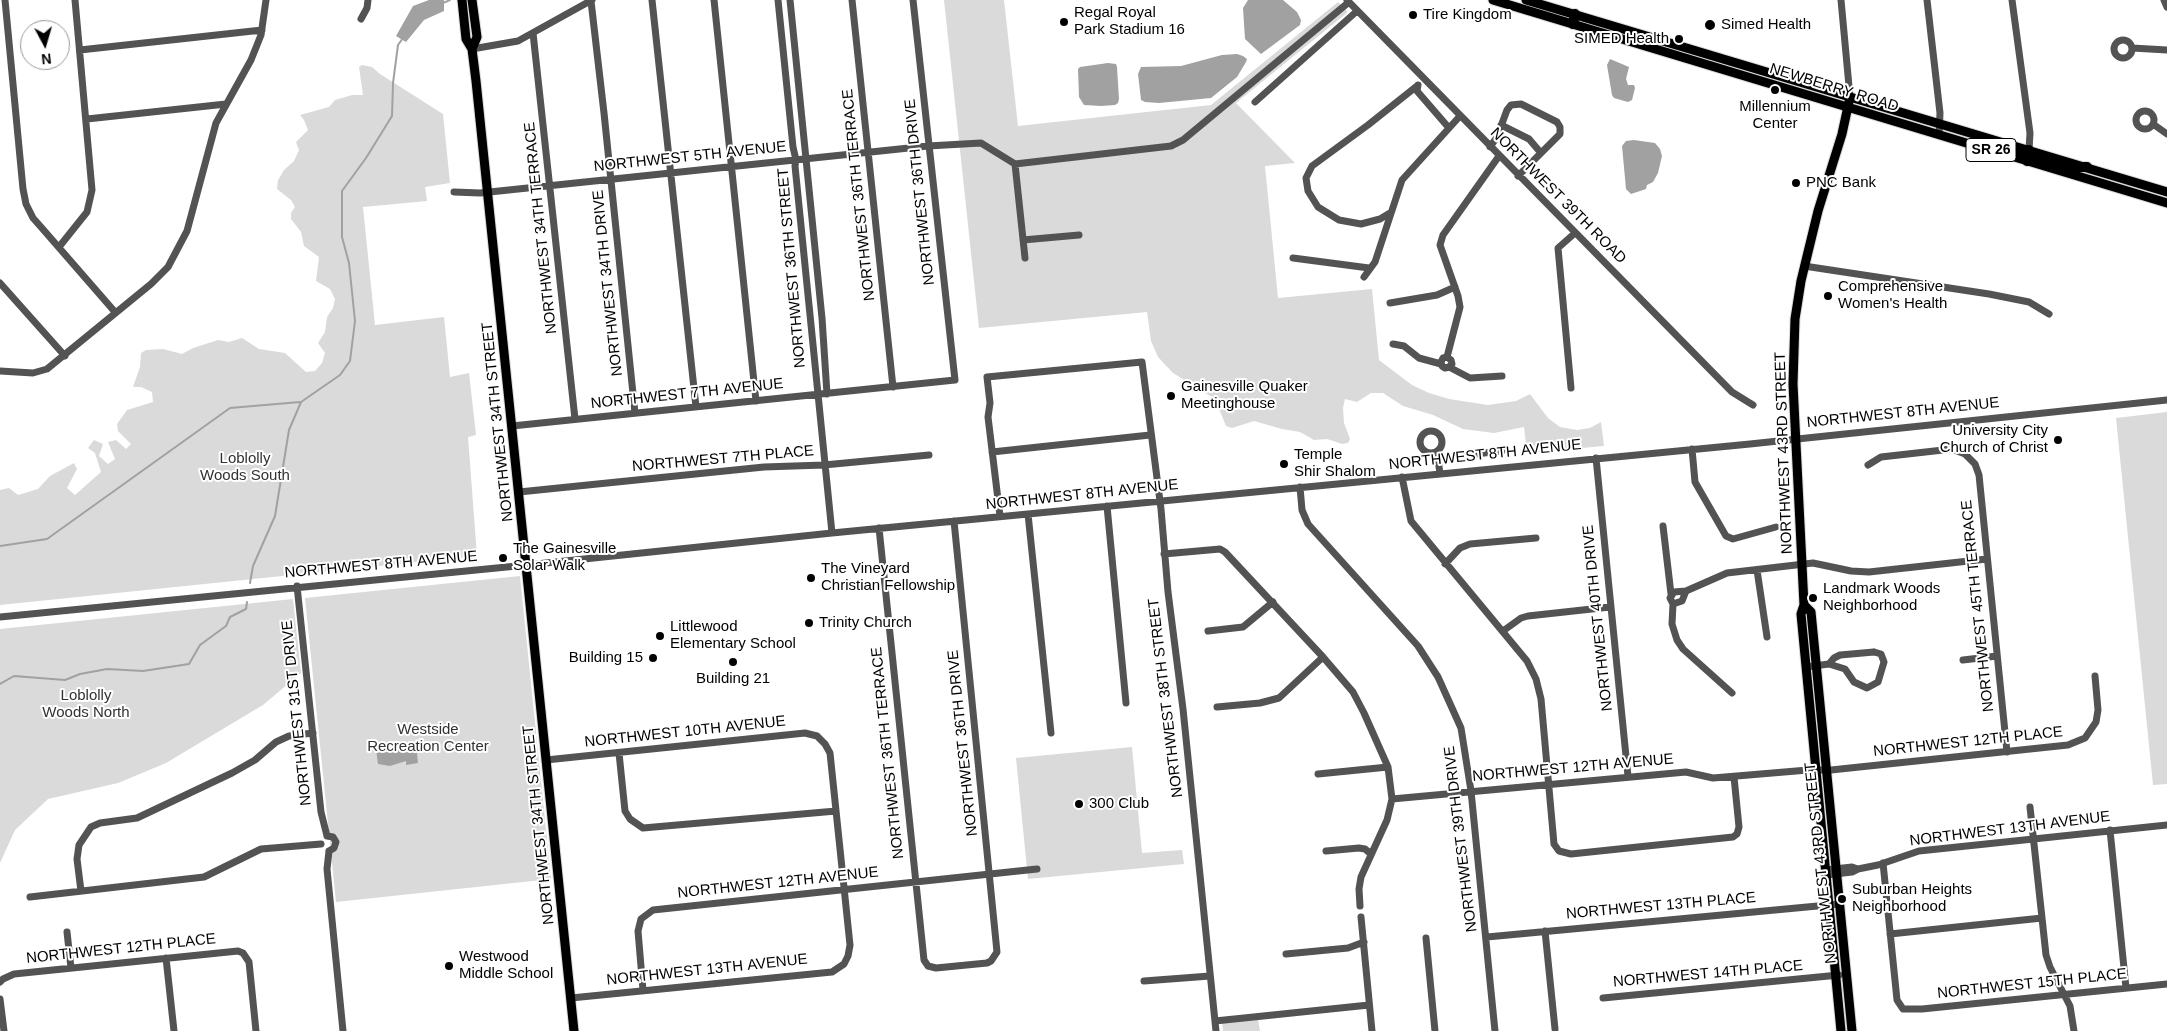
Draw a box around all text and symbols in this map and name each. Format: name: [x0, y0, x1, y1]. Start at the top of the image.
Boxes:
place label: Regal Royal Park Stadium 16: [1074, 4, 1185, 39]
place label: Tire Kingdom: [1423, 6, 1512, 24]
marker: Tire Kingdom: [1407, 9, 1419, 21]
marker: Regal Royal Park Stadium 16: [1058, 16, 1070, 28]
place label: Simed Health: [1721, 16, 1811, 34]
marker: Simed Health: [1703, 18, 1717, 32]
north arrow: [20, 20, 70, 70]
place label: SIMED Health: [1574, 30, 1669, 48]
marker: SIMED Health: [1673, 33, 1685, 45]
text: N: [41, 50, 52, 67]
street label: NEWBERRY ROAD: [1767, 60, 1901, 116]
marker: Millennium Center: [1769, 84, 1781, 96]
street label: NORTHWEST 36TH TERRACE: [839, 88, 879, 302]
street label: NORTHWEST 36TH DRIVE: [901, 98, 939, 286]
place label: Millennium Center: [1739, 98, 1811, 133]
street label: NORTHWEST 34TH TERRACE: [521, 121, 561, 335]
street label: NORTHWEST 39TH ROAD: [1486, 124, 1630, 268]
street label: NORTHWEST 5TH AVENUE: [593, 138, 787, 176]
road number: SR 26: [1966, 138, 2016, 162]
street label: NORTHWEST 36TH STREET: [774, 167, 810, 369]
place label: PNC Bank: [1806, 174, 1876, 192]
marker: PNC Bank: [1790, 177, 1802, 189]
street label: NORTHWEST 34TH DRIVE: [589, 189, 627, 377]
place label: Comprehensive Women's Health: [1838, 278, 1947, 313]
marker: Comprehensive Women's Health: [1822, 290, 1834, 302]
street label: NORTHWEST 34TH STREET: [479, 321, 517, 523]
street label: NORTHWEST 43RD STREET: [1771, 352, 1797, 554]
street label: NORTHWEST 7TH AVENUE: [590, 375, 784, 413]
place label: Gainesville Quaker Meetinghouse: [1181, 378, 1308, 413]
marker: Gainesville Quaker Meetinghouse: [1165, 390, 1177, 402]
street label: NORTHWEST 8TH AVENUE: [1806, 394, 2000, 432]
place label: University City Church of Christ: [1940, 422, 2048, 457]
marker: University City Church of Christ: [2052, 434, 2064, 446]
street label: NORTHWEST 8TH AVENUE: [1388, 436, 1582, 474]
street label: NORTHWEST 7TH PLACE: [631, 442, 815, 476]
place label: Temple Shir Shalom: [1294, 446, 1376, 481]
park label: Loblolly Woods South: [200, 450, 290, 485]
marker: Temple Shir Shalom: [1278, 458, 1290, 470]
street label: NORTHWEST 8TH AVENUE: [985, 476, 1179, 514]
street label: NORTHWEST 45TH TERRACE: [1958, 499, 1998, 713]
street label: NORTHWEST 40TH DRIVE: [1579, 524, 1617, 712]
place label: The Gainesville Solar Walk: [513, 540, 616, 575]
street label: NORTHWEST 8TH AVENUE: [284, 548, 478, 582]
marker: The Gainesville Solar Walk: [497, 552, 509, 564]
place label: The Vineyard Christian Fellowship: [821, 560, 955, 595]
marker: The Vineyard Christian Fellowship: [805, 572, 817, 584]
place label: Landmark Woods Neighborhood: [1823, 580, 1940, 615]
marker: Landmark Woods Neighborhood: [1807, 592, 1819, 604]
street label: NORTHWEST 38TH STREET: [1145, 597, 1187, 799]
place label: Trinity Church: [819, 614, 912, 632]
marker: Trinity Church: [803, 617, 815, 629]
place label: Littlewood Elementary School: [670, 618, 796, 653]
street label: NORTHWEST 31ST DRIVE: [278, 619, 316, 807]
marker: Littlewood Elementary School: [654, 630, 666, 642]
street label: NORTHWEST 36TH TERRACE: [868, 646, 908, 860]
place label: Building 15: [569, 649, 643, 667]
street label: NORTHWEST 36TH DRIVE: [944, 649, 982, 837]
marker: Building 15: [647, 652, 659, 664]
marker: Building 21: [727, 656, 739, 668]
place label: Building 21: [696, 670, 770, 688]
park label: Loblolly Woods North: [42, 687, 130, 722]
street label: NORTHWEST 10TH AVENUE: [584, 712, 786, 752]
park label: Westside Recreation Center: [367, 721, 489, 756]
street label: NORTHWEST 12TH PLACE: [1872, 723, 2064, 761]
street label: NORTHWEST 34TH STREET: [520, 724, 558, 926]
street label: NORTHWEST 39TH DRIVE: [1441, 745, 1481, 933]
street label: NORTHWEST 12TH AVENUE: [1472, 750, 1674, 786]
street label: NORTHWEST 43RD STREET: [1801, 761, 1841, 965]
place label: 300 Club: [1089, 795, 1149, 813]
marker: 300 Club: [1073, 798, 1085, 810]
street label: NORTHWEST 13TH AVENUE: [1909, 808, 2111, 850]
street label: NORTHWEST 12TH AVENUE: [677, 863, 879, 903]
place label: Suburban Heights Neighborhood: [1852, 881, 1972, 916]
street label: NORTHWEST 13TH PLACE: [1565, 889, 1757, 923]
marker: Suburban Heights Neighborhood: [1836, 893, 1848, 905]
street label: NORTHWEST 12TH PLACE: [25, 930, 217, 968]
place label: Westwood Middle School: [459, 948, 553, 983]
street label: NORTHWEST 13TH AVENUE: [606, 950, 808, 990]
street label: NORTHWEST 14TH PLACE: [1612, 957, 1804, 991]
marker: Westwood Middle School: [443, 960, 455, 972]
street label: NORTHWEST 15TH PLACE: [1936, 965, 2128, 1003]

